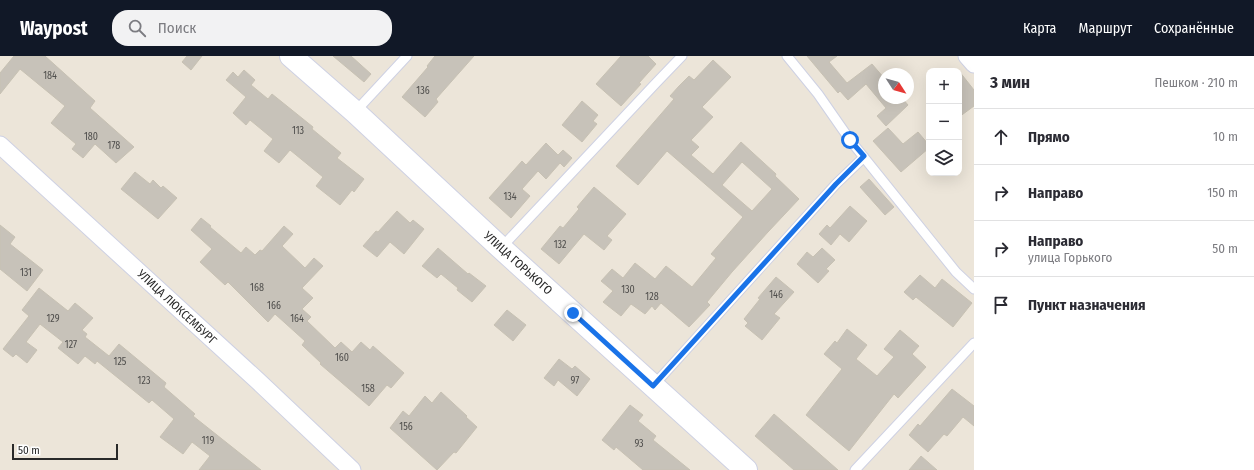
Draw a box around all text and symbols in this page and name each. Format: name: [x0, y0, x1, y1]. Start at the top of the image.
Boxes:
search box: [112, 10, 392, 46]
text: Waypost: [20, 17, 88, 40]
icon: search: [126, 17, 148, 39]
text: Поиск: [158, 19, 196, 37]
text: Карта: [1023, 20, 1056, 37]
text: Маршрут: [1078, 20, 1132, 37]
text: Сохранённые: [1154, 20, 1234, 37]
north arrow: [878, 68, 914, 104]
map controls: [926, 68, 962, 176]
button: +: [926, 68, 962, 104]
house number: 184: [43, 70, 57, 82]
text: 3 мин: [990, 72, 1030, 93]
text: Пешком · 210 m: [1155, 75, 1238, 90]
house number: 136: [416, 85, 430, 97]
button: −: [926, 104, 962, 140]
house number: 113: [292, 125, 305, 137]
icon: ahead: [990, 126, 1012, 148]
text: Прямо: [1028, 128, 1070, 146]
text: 10 m: [1213, 129, 1238, 144]
house number: 180: [84, 131, 98, 143]
route start: [841, 131, 859, 149]
house number: 178: [108, 140, 120, 152]
button: layers: [926, 140, 962, 176]
icon: right: [990, 182, 1012, 204]
text: Направо: [1028, 184, 1083, 202]
text: 150 m: [1207, 185, 1238, 200]
house number: 134: [503, 191, 517, 203]
street label: УЛИЦА ГОРЬКОГО: [480, 228, 555, 297]
text: Направо: [1028, 232, 1083, 250]
icon: right: [990, 238, 1012, 260]
house number: 132: [554, 239, 567, 251]
text: 50 m: [1212, 241, 1238, 256]
text: улица Горького: [1028, 250, 1112, 265]
street label: УЛИЦА ЛЮКСЕМБУРГ: [134, 266, 220, 348]
house number: 131: [20, 267, 32, 279]
house number: 168: [250, 282, 264, 294]
house number: 130: [621, 284, 635, 296]
house number: 146: [769, 289, 783, 301]
house number: 128: [645, 291, 659, 303]
icon: arrive: [990, 294, 1012, 316]
text: Пункт назначения: [1028, 296, 1146, 314]
house number: 166: [267, 300, 281, 312]
route end: [564, 304, 582, 322]
house number: 129: [46, 313, 60, 325]
house number: 164: [290, 313, 304, 325]
house number: 127: [65, 339, 77, 351]
house number: 160: [335, 352, 349, 364]
house number: 125: [114, 356, 127, 368]
house number: 123: [138, 375, 151, 387]
house number: 97: [571, 375, 579, 387]
house number: 158: [361, 383, 375, 395]
house number: 156: [399, 421, 413, 433]
house number: 119: [202, 435, 214, 447]
house number: 93: [634, 438, 644, 450]
scale bar: [12, 442, 118, 461]
text: 50 m: [18, 444, 40, 457]

